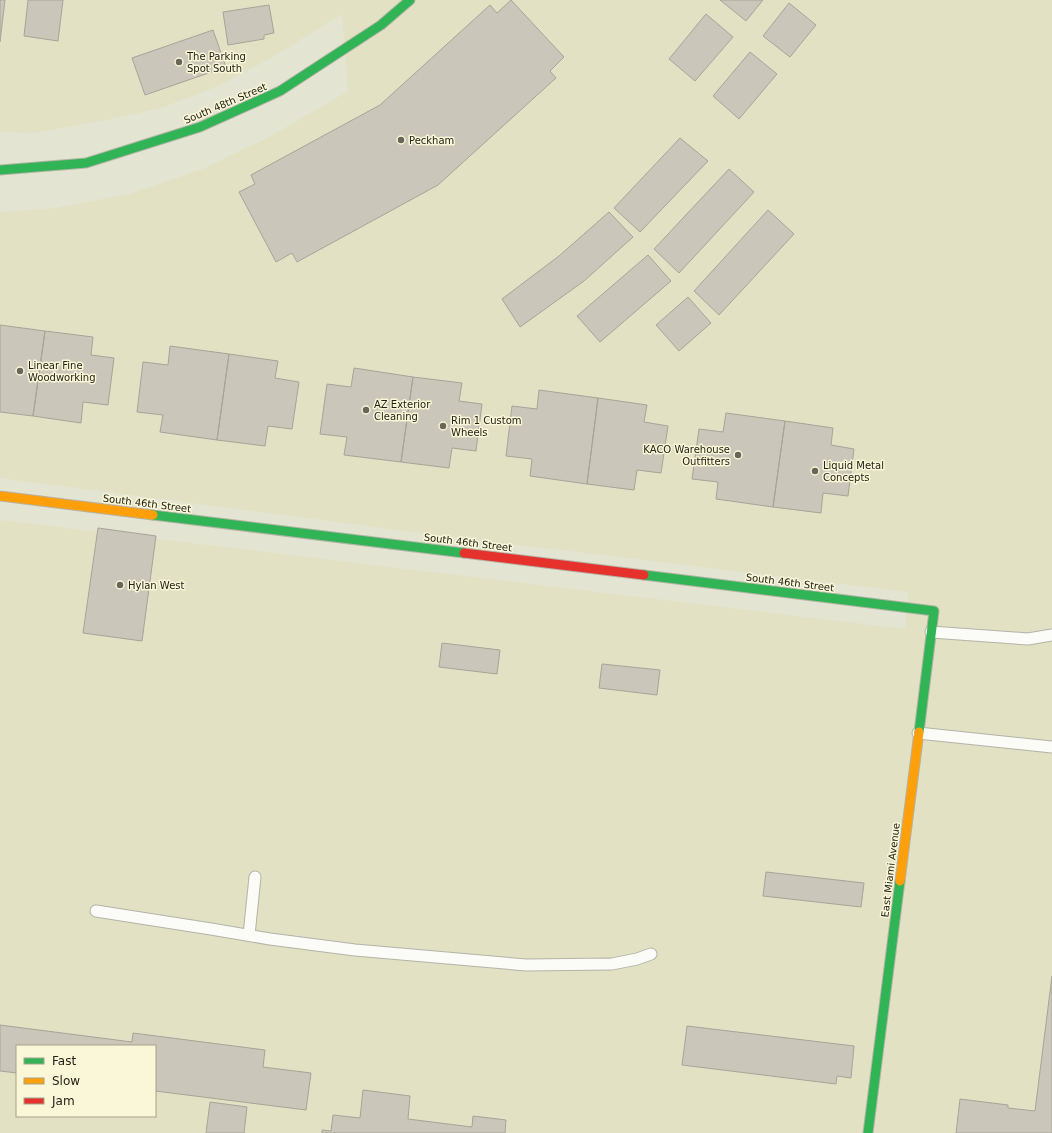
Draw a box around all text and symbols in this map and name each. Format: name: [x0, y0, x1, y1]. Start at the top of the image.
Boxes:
place label: The Parking Spot South: [186, 51, 246, 74]
marker: The Parking Spot South: [174, 57, 184, 67]
street label: South 48th Street: [182, 81, 268, 126]
marker: Peckham: [396, 135, 406, 145]
place label: Peckham: [409, 135, 454, 146]
place label: Linear Fine Woodworking: [28, 360, 96, 383]
marker: Linear Fine Woodworking: [15, 366, 25, 376]
place label: AZ Exterior Cleaning: [374, 399, 431, 422]
marker: AZ Exterior Cleaning: [361, 405, 371, 415]
place label: Rim 1 Custom Wheels: [451, 415, 522, 438]
marker: Rim 1 Custom Wheels: [438, 421, 448, 431]
place label: KACO Warehouse Outfitters: [643, 444, 730, 467]
marker: KACO Warehouse Outfitters: [733, 450, 743, 460]
place label: Liquid Metal Concepts: [823, 460, 884, 483]
marker: Liquid Metal Concepts: [810, 466, 820, 476]
street label: South 46th Street: [102, 493, 192, 514]
street label: South 46th Street: [423, 532, 513, 553]
street label: South 46th Street: [745, 572, 835, 593]
marker: Hylan West: [115, 580, 125, 590]
place label: Hylan West: [128, 580, 185, 591]
street label: East Miami Avenue: [879, 822, 902, 918]
legend: [16, 1045, 156, 1117]
text: Fast: [52, 1054, 76, 1068]
text: Slow: [52, 1074, 80, 1088]
text: Jam: [51, 1094, 75, 1108]

